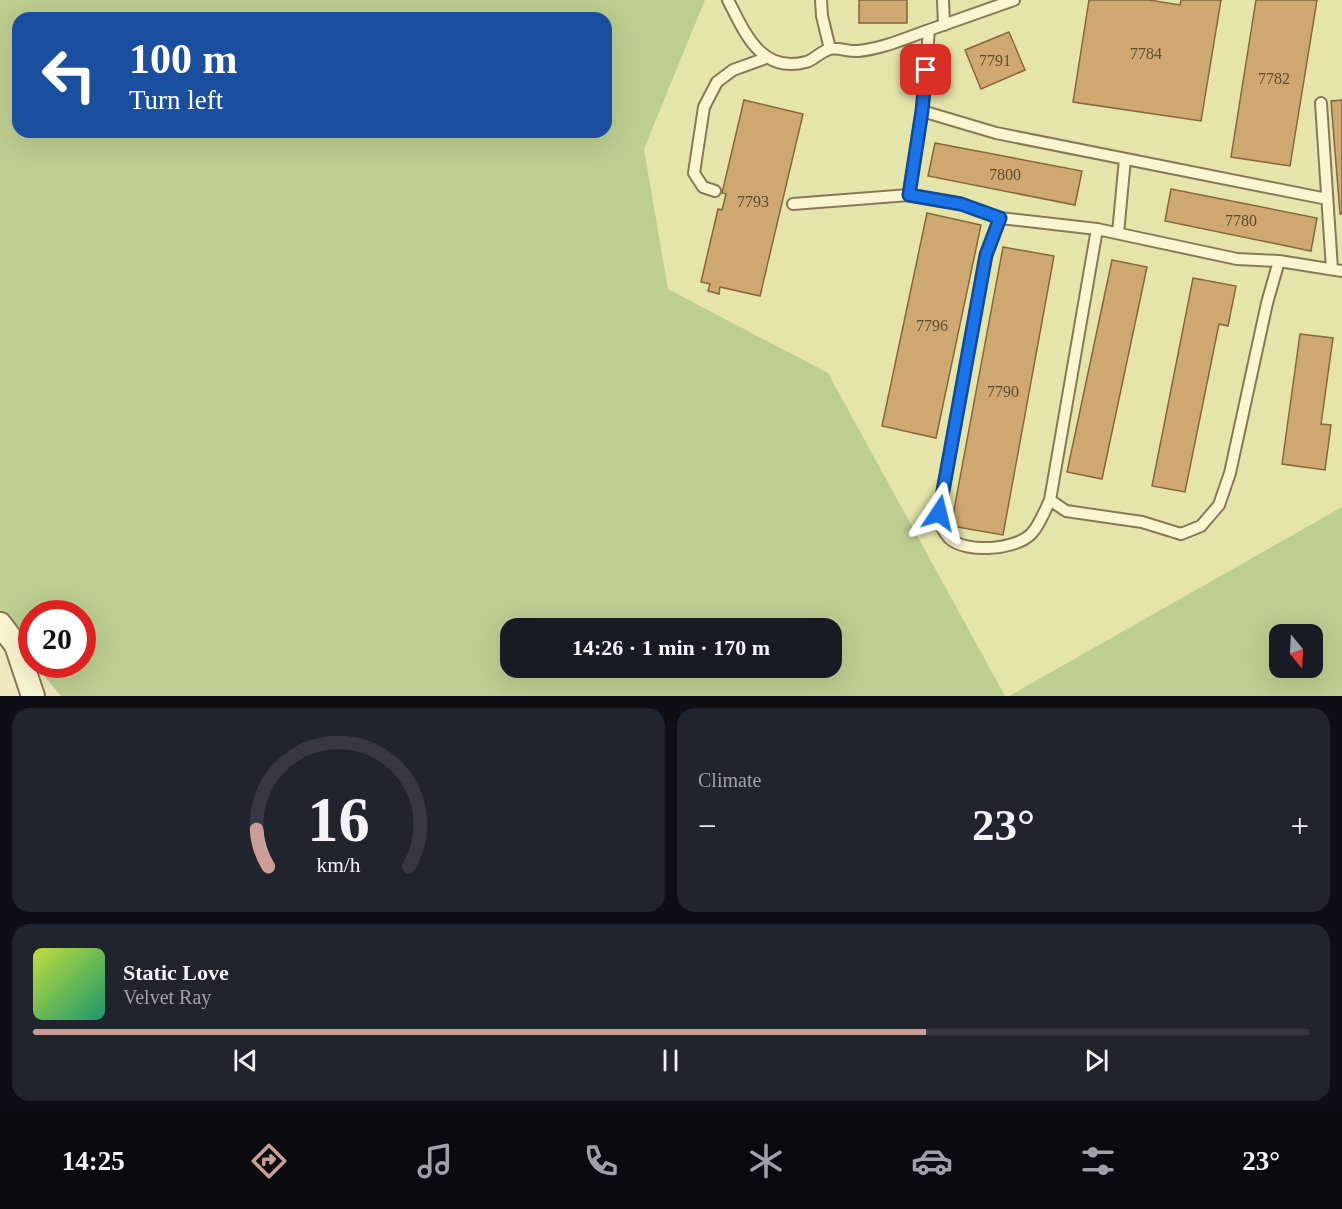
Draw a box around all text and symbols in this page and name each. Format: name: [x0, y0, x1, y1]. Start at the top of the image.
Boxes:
icon: left: [30, 36, 108, 114]
text: 100 m: [129, 36, 238, 82]
pin: [900, 44, 951, 95]
house number: 7784: [1130, 45, 1162, 62]
house number: 7791: [979, 52, 1011, 69]
icon: arrive: [909, 53, 942, 86]
house number: 7782: [1258, 70, 1290, 87]
text: Turn left: [129, 85, 223, 115]
house number: 7800: [989, 166, 1021, 183]
house number: 7793: [737, 193, 769, 210]
house number: 7780: [1225, 212, 1257, 229]
house number: 7796: [916, 317, 948, 334]
house number: 7790: [987, 383, 1019, 400]
position arrow: [907, 481, 971, 545]
speed limit sign: 20: [18, 600, 96, 678]
north arrow: [1269, 624, 1323, 678]
map controls: [1269, 624, 1323, 678]
text: 14:26 · 1 min · 170 m: [572, 635, 770, 660]
text: Climate: [698, 769, 761, 791]
text: 16: [307, 785, 370, 854]
text: 23°: [972, 800, 1035, 850]
text: −: [698, 808, 717, 844]
text: +: [1290, 808, 1309, 844]
text: km/h: [316, 853, 361, 877]
text: Static Love: [123, 960, 229, 985]
text: Velvet Ray: [123, 986, 211, 1008]
icon: previous: [229, 1044, 262, 1077]
icon: pause: [654, 1044, 687, 1077]
icon: next: [1080, 1044, 1113, 1077]
icon: directions: [248, 1140, 290, 1182]
icon: music: [414, 1140, 456, 1182]
icon: phone: [580, 1140, 622, 1182]
icon: climate: [745, 1140, 787, 1182]
icon: car: [911, 1140, 953, 1182]
icon: filters: [1077, 1140, 1119, 1182]
text: 14:25: [62, 1146, 125, 1176]
text: 23°: [1242, 1146, 1280, 1176]

